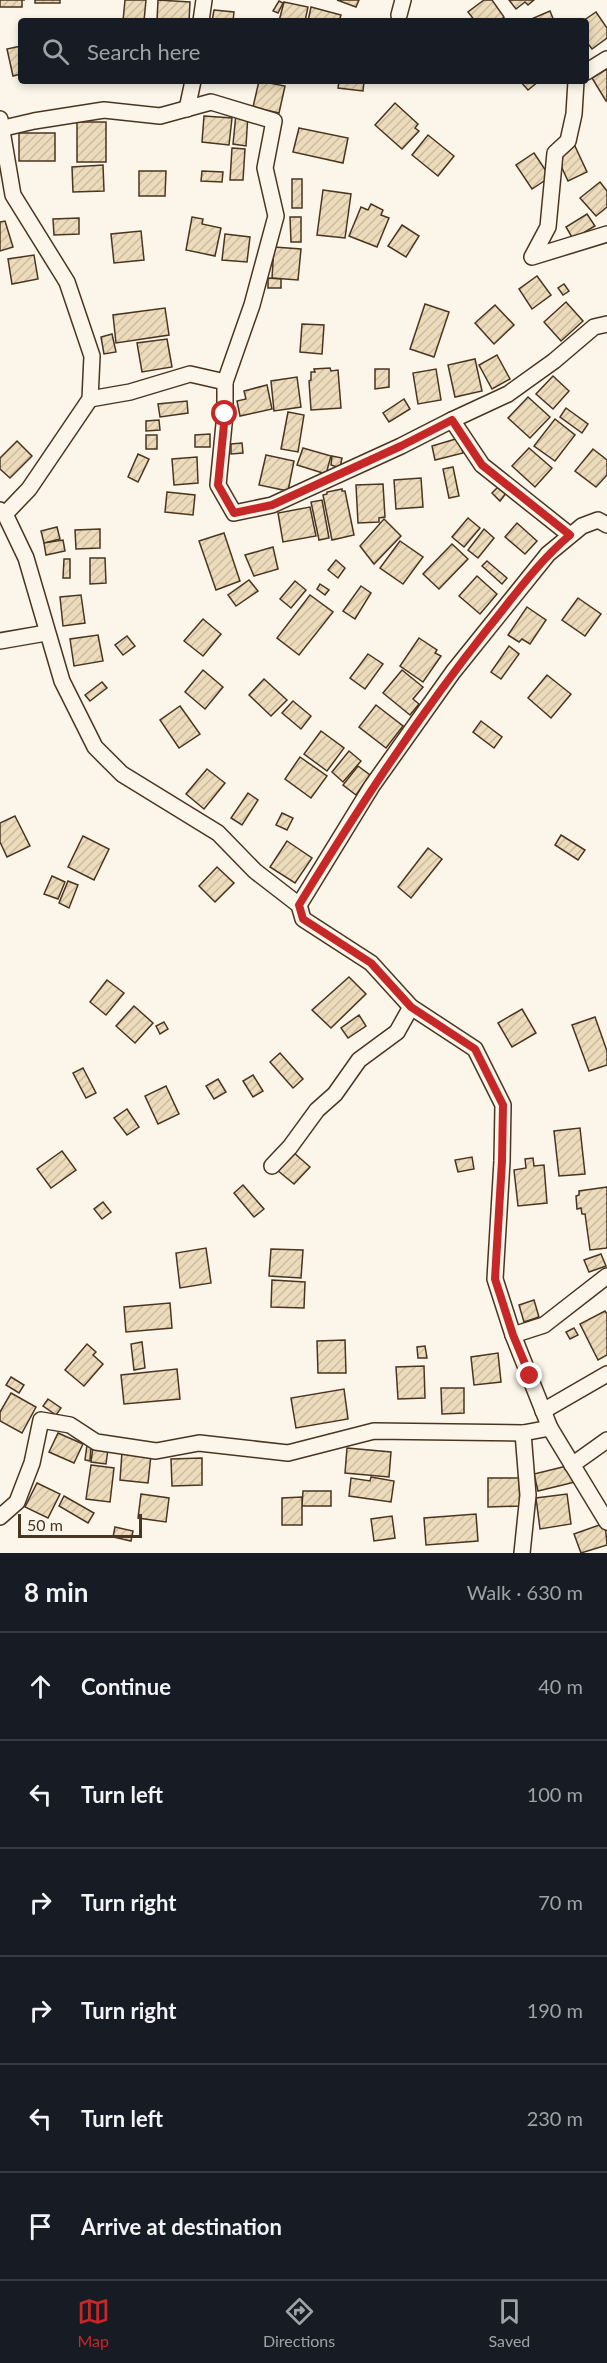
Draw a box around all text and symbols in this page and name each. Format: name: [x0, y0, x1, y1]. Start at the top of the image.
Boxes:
search box: [18, 18, 589, 84]
icon: search: [39, 35, 72, 68]
text: Search here: [87, 38, 200, 65]
route start: [211, 400, 237, 426]
route end: [516, 1362, 542, 1388]
scale bar: [18, 1511, 142, 1538]
text: 50 m: [27, 1515, 63, 1534]
text: 8 min: [24, 1576, 88, 1608]
text: Walk · 630 m: [467, 1580, 583, 1604]
icon: ahead: [24, 1670, 57, 1703]
text: Continue: [81, 1673, 171, 1700]
text: 40 m: [538, 1674, 583, 1698]
icon: left: [24, 1778, 57, 1811]
text: Turn left: [81, 1781, 163, 1808]
text: 100 m: [527, 1782, 583, 1806]
icon: right: [24, 1886, 57, 1919]
text: Turn right: [81, 1889, 176, 1916]
text: 70 m: [538, 1890, 583, 1914]
icon: right: [24, 1994, 57, 2027]
text: Turn right: [81, 1997, 176, 2024]
text: 190 m: [527, 1998, 583, 2022]
icon: left: [24, 2102, 57, 2135]
text: Turn left: [81, 2105, 163, 2132]
text: 230 m: [527, 2106, 583, 2130]
icon: arrive: [24, 2210, 57, 2243]
text: Arrive at destination: [81, 2213, 282, 2240]
tab: Map: [77, 2295, 110, 2350]
tab: Directions: [263, 2295, 335, 2350]
tab: Saved: [489, 2295, 530, 2350]

